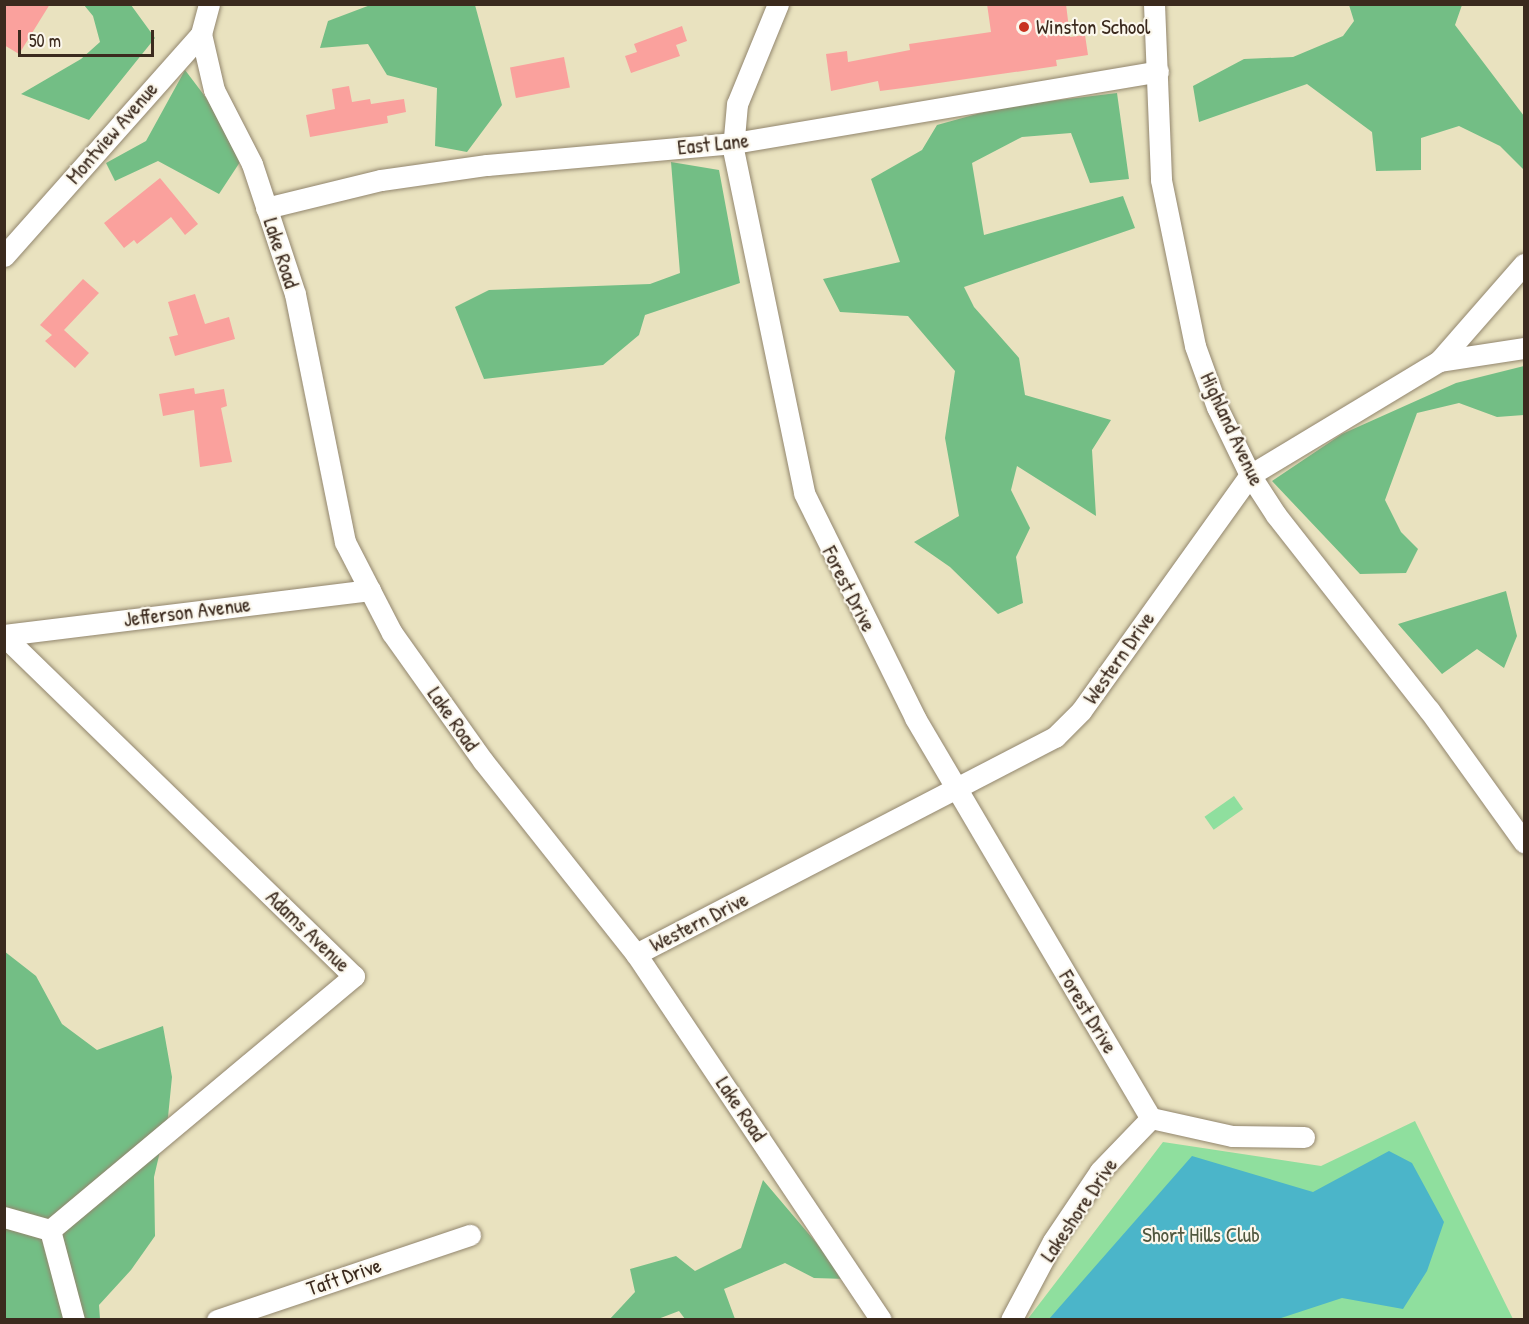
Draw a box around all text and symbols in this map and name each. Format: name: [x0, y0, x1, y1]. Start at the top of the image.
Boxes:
place label: Winston School: [1036, 14, 1150, 40]
scale bar: [21, 18, 158, 56]
marker: Winston School: [1017, 20, 1031, 34]
text: 50 m: [29, 28, 61, 53]
street label: Montview Avenue: [61, 77, 163, 189]
street label: East Lane: [676, 128, 750, 160]
street label: Lake Road: [258, 215, 304, 291]
street label: Highland Avenue: [1195, 368, 1269, 490]
street label: Forest Drive: [817, 542, 881, 636]
street label: Jefferson Avenue: [122, 592, 252, 632]
street label: Western Drive: [1078, 607, 1160, 709]
street label: Lake Road: [422, 682, 484, 756]
street label: Adams Avenue: [261, 885, 355, 977]
street label: Western Drive: [646, 887, 752, 957]
street label: Forest Drive: [1053, 966, 1123, 1058]
street label: Lake Road: [710, 1072, 772, 1146]
street label: Lakeshore Drive: [1035, 1154, 1123, 1266]
park label: Short Hills Club: [1142, 1222, 1260, 1248]
street label: Taft Drive: [303, 1253, 385, 1301]

